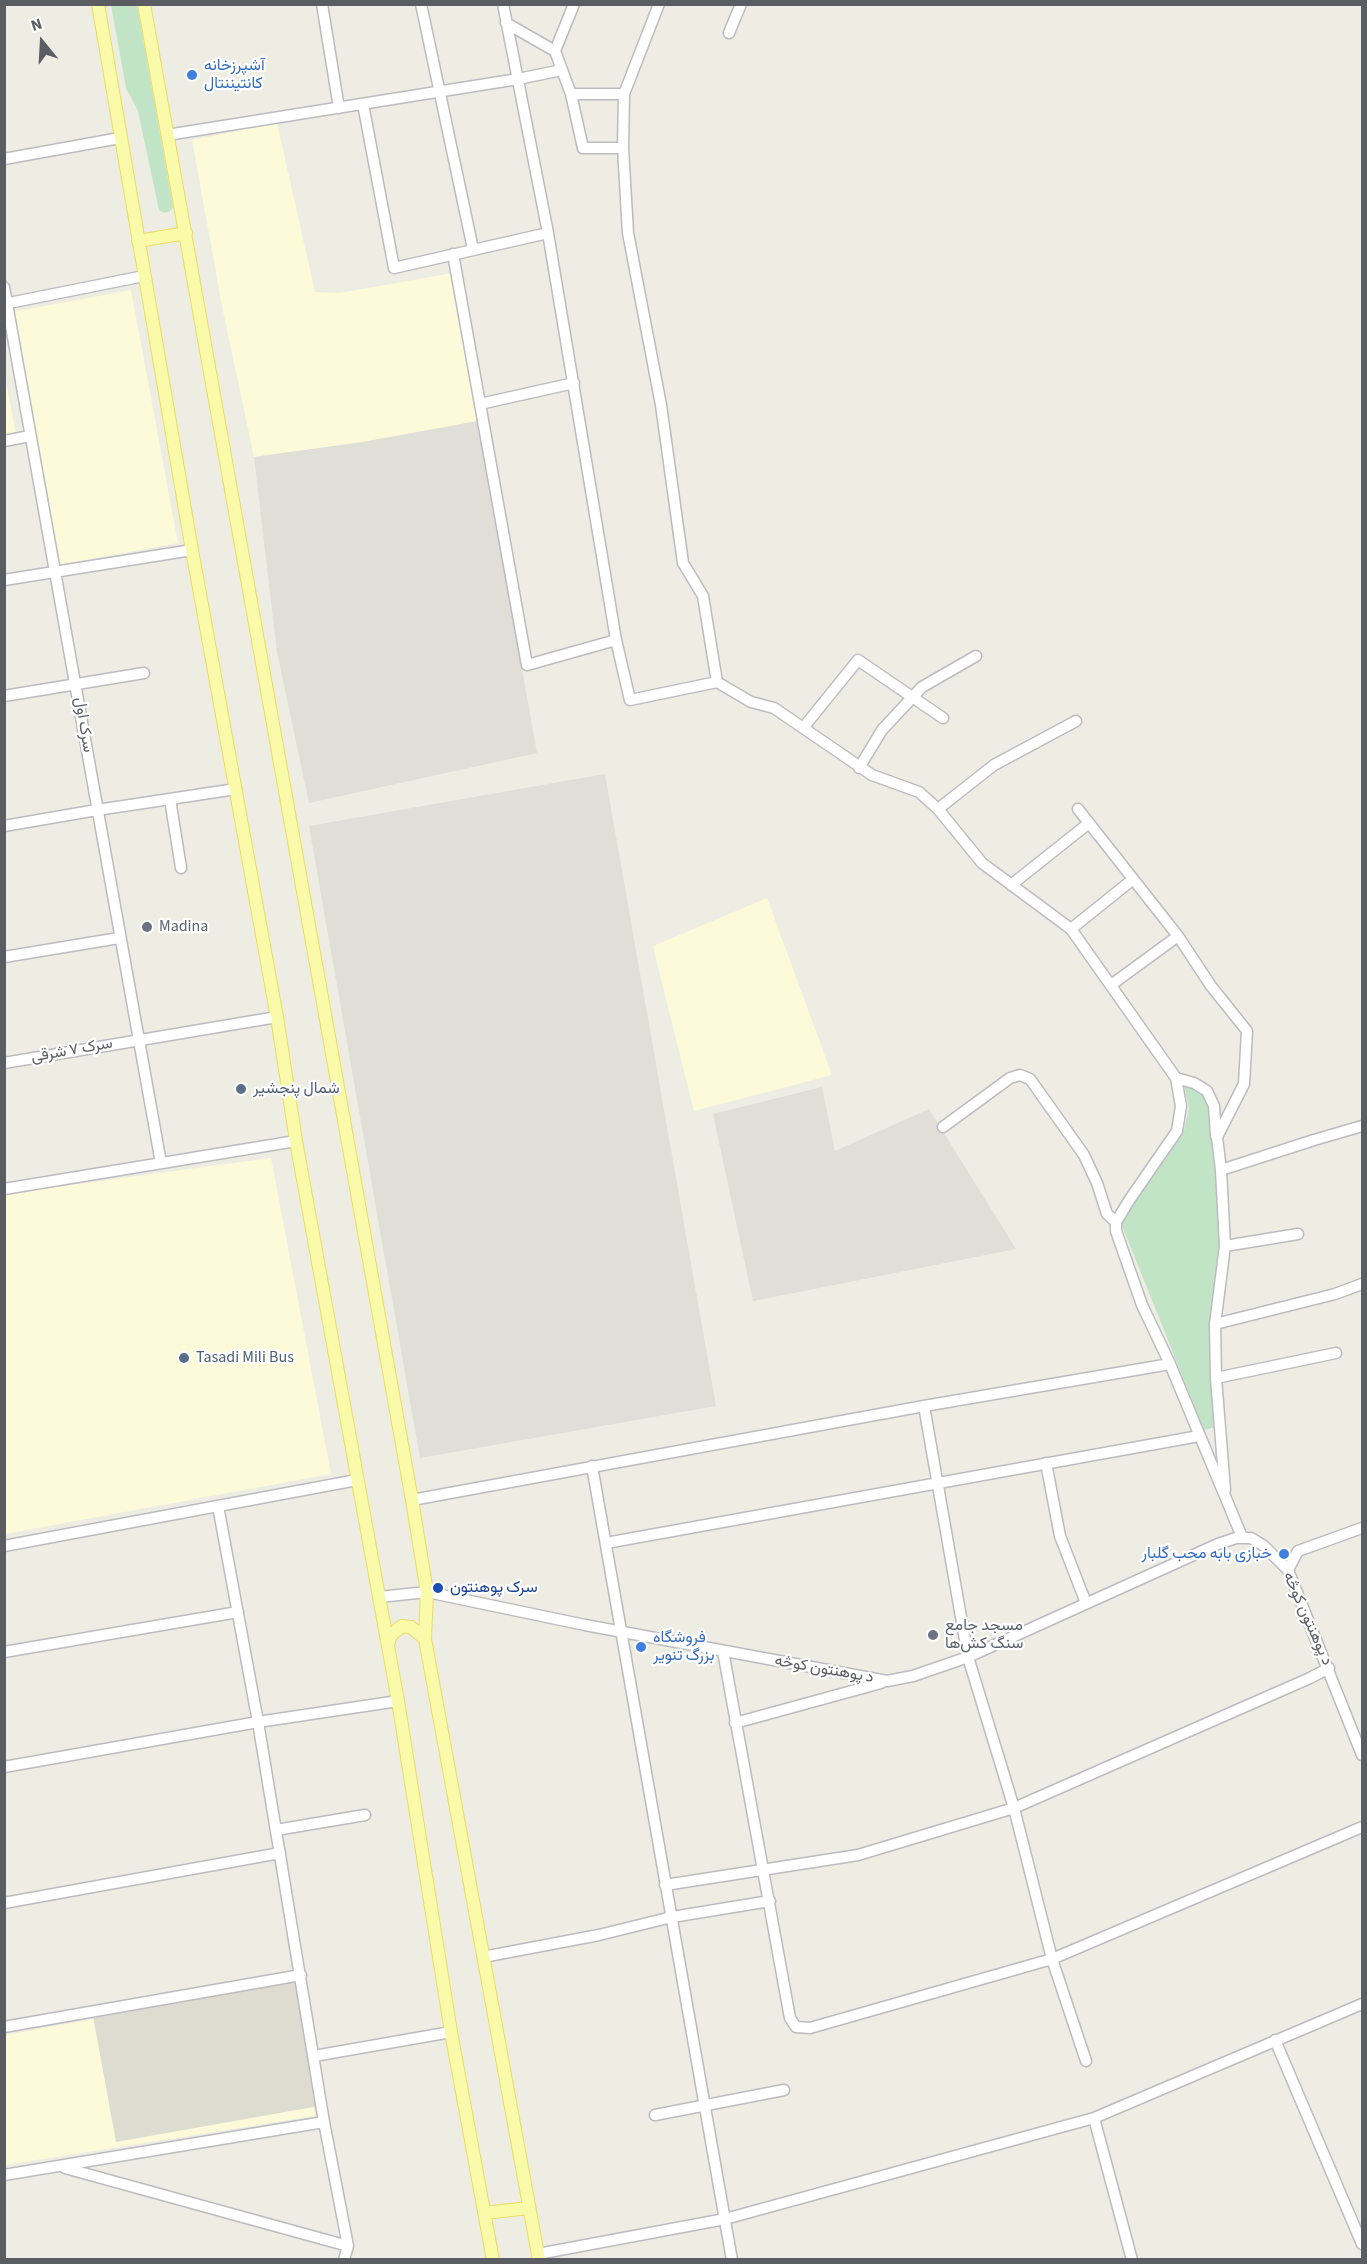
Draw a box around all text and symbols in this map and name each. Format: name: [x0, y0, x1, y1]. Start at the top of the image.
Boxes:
north arrow: [12, 12, 72, 72]
text: N: [28, 13, 45, 37]
place label: آشپرزخانه کانتیننتال: [204, 56, 265, 94]
marker: آشپرزخانه کانتیننتال: [185, 68, 199, 82]
street label: سرک‌ اول: [69, 696, 97, 754]
place label: Madina: [159, 917, 208, 937]
marker: Madina: [140, 920, 154, 934]
street label: سرک ۷ شرقی: [30, 1034, 114, 1068]
place label: شمال پنجشیر: [253, 1079, 340, 1099]
marker: شمال پنجشیر: [234, 1082, 248, 1096]
place label: Tasadi Mili Bus: [196, 1348, 294, 1368]
marker: Tasadi Mili Bus: [177, 1351, 191, 1365]
place label: خبازی بابه محب گلبار: [1142, 1544, 1272, 1564]
marker: خبازی بابه محب گلبار: [1277, 1547, 1291, 1561]
street label: د پوهنتون کوڅه: [1278, 1569, 1336, 1669]
place label: سرک پوهنتون: [450, 1578, 538, 1598]
marker: سرک پوهنتون: [431, 1581, 445, 1595]
place label: مسجد جامع سنگ کش‌ها: [945, 1616, 1023, 1654]
place label: فروشگاه بزرگ تنویر: [653, 1628, 714, 1666]
marker: مسجد جامع سنگ کش‌ها: [926, 1628, 940, 1642]
marker: فروشگاه بزرگ تنویر: [634, 1640, 648, 1654]
street label: د پوهنتون کوڅه: [773, 1652, 875, 1688]

